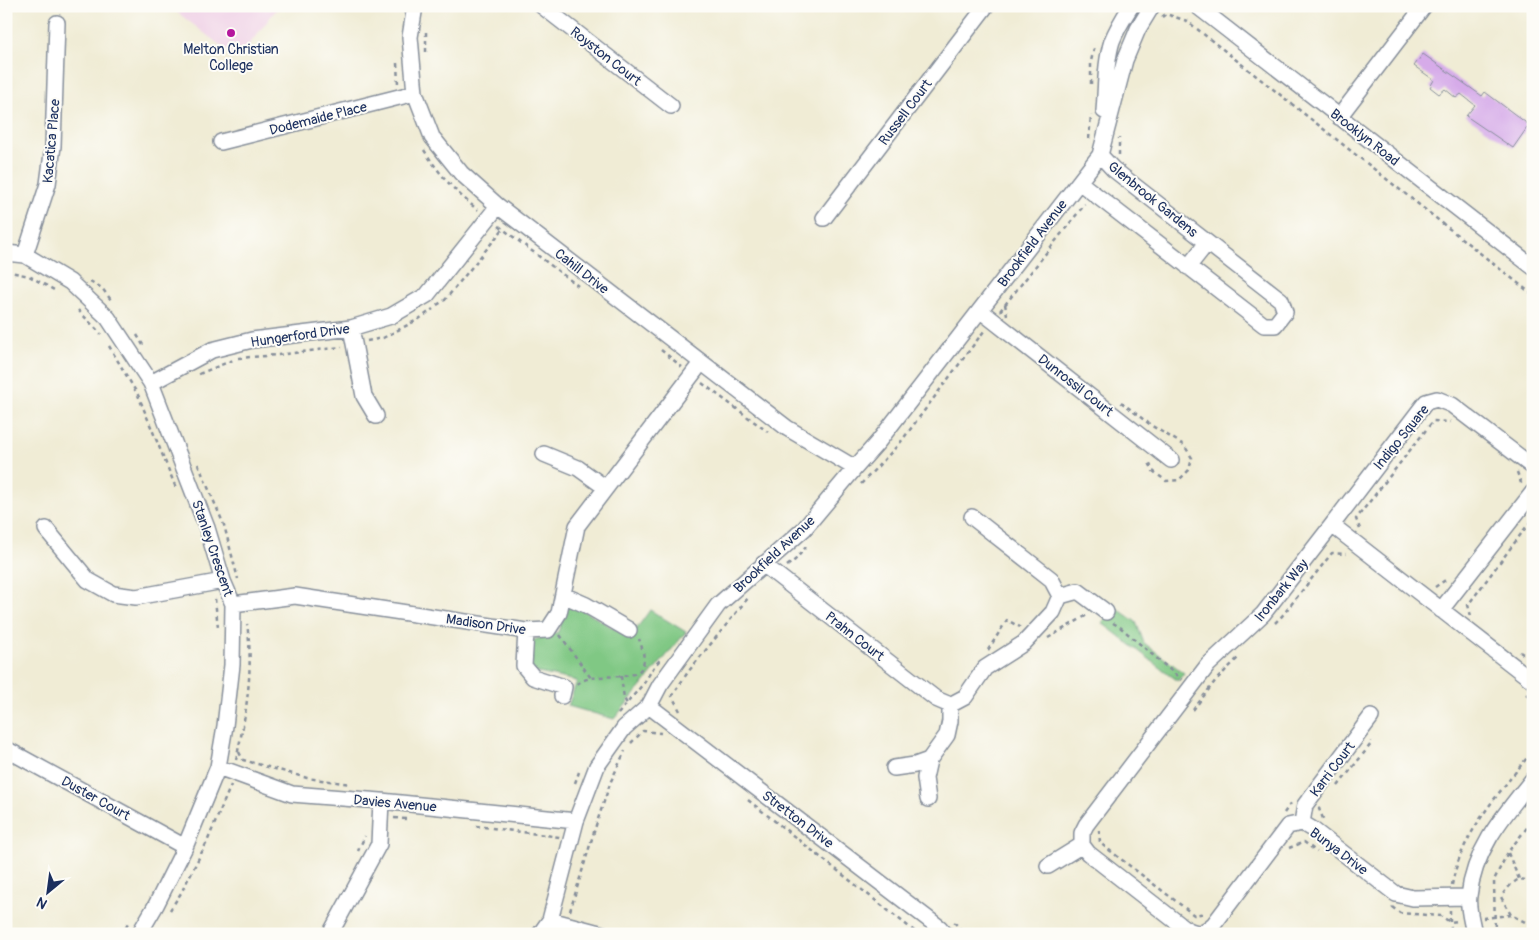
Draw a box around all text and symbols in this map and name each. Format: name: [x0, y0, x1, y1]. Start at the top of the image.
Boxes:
street label: Royston Court: [567, 23, 645, 90]
marker: Melton Christian College: [225, 27, 237, 39]
place label: Melton Christian College: [183, 41, 279, 74]
street label: Russell Court: [875, 76, 936, 149]
street label: Kacatica Place: [39, 98, 64, 184]
street label: Dodemaide Place: [268, 98, 369, 139]
street label: Brooklyn Road: [1327, 105, 1403, 170]
street label: Glenbrook Gardens: [1104, 158, 1202, 241]
street label: Brookfield Avenue: [994, 196, 1071, 290]
street label: Cahill Drive: [551, 245, 612, 298]
street label: Hungerford Drive: [250, 320, 351, 351]
street label: Dunrossil Court: [1035, 351, 1117, 420]
street label: Indigo Square: [1370, 401, 1433, 473]
street label: Stanley Crescent: [188, 498, 237, 599]
street label: Brookfield Avenue: [730, 512, 819, 596]
street label: Ironbark Way: [1251, 556, 1312, 625]
street label: Prahn Court: [822, 608, 888, 665]
street label: Madison Drive: [445, 610, 527, 639]
street label: Karri Court: [1306, 738, 1359, 800]
street label: Duster Court: [58, 773, 134, 825]
street label: Stretton Drive: [759, 787, 837, 852]
street label: Davies Avenue: [353, 791, 437, 816]
street label: Bunya Drive: [1306, 824, 1371, 879]
north arrow: [22, 868, 72, 918]
text: N: [34, 893, 50, 913]

